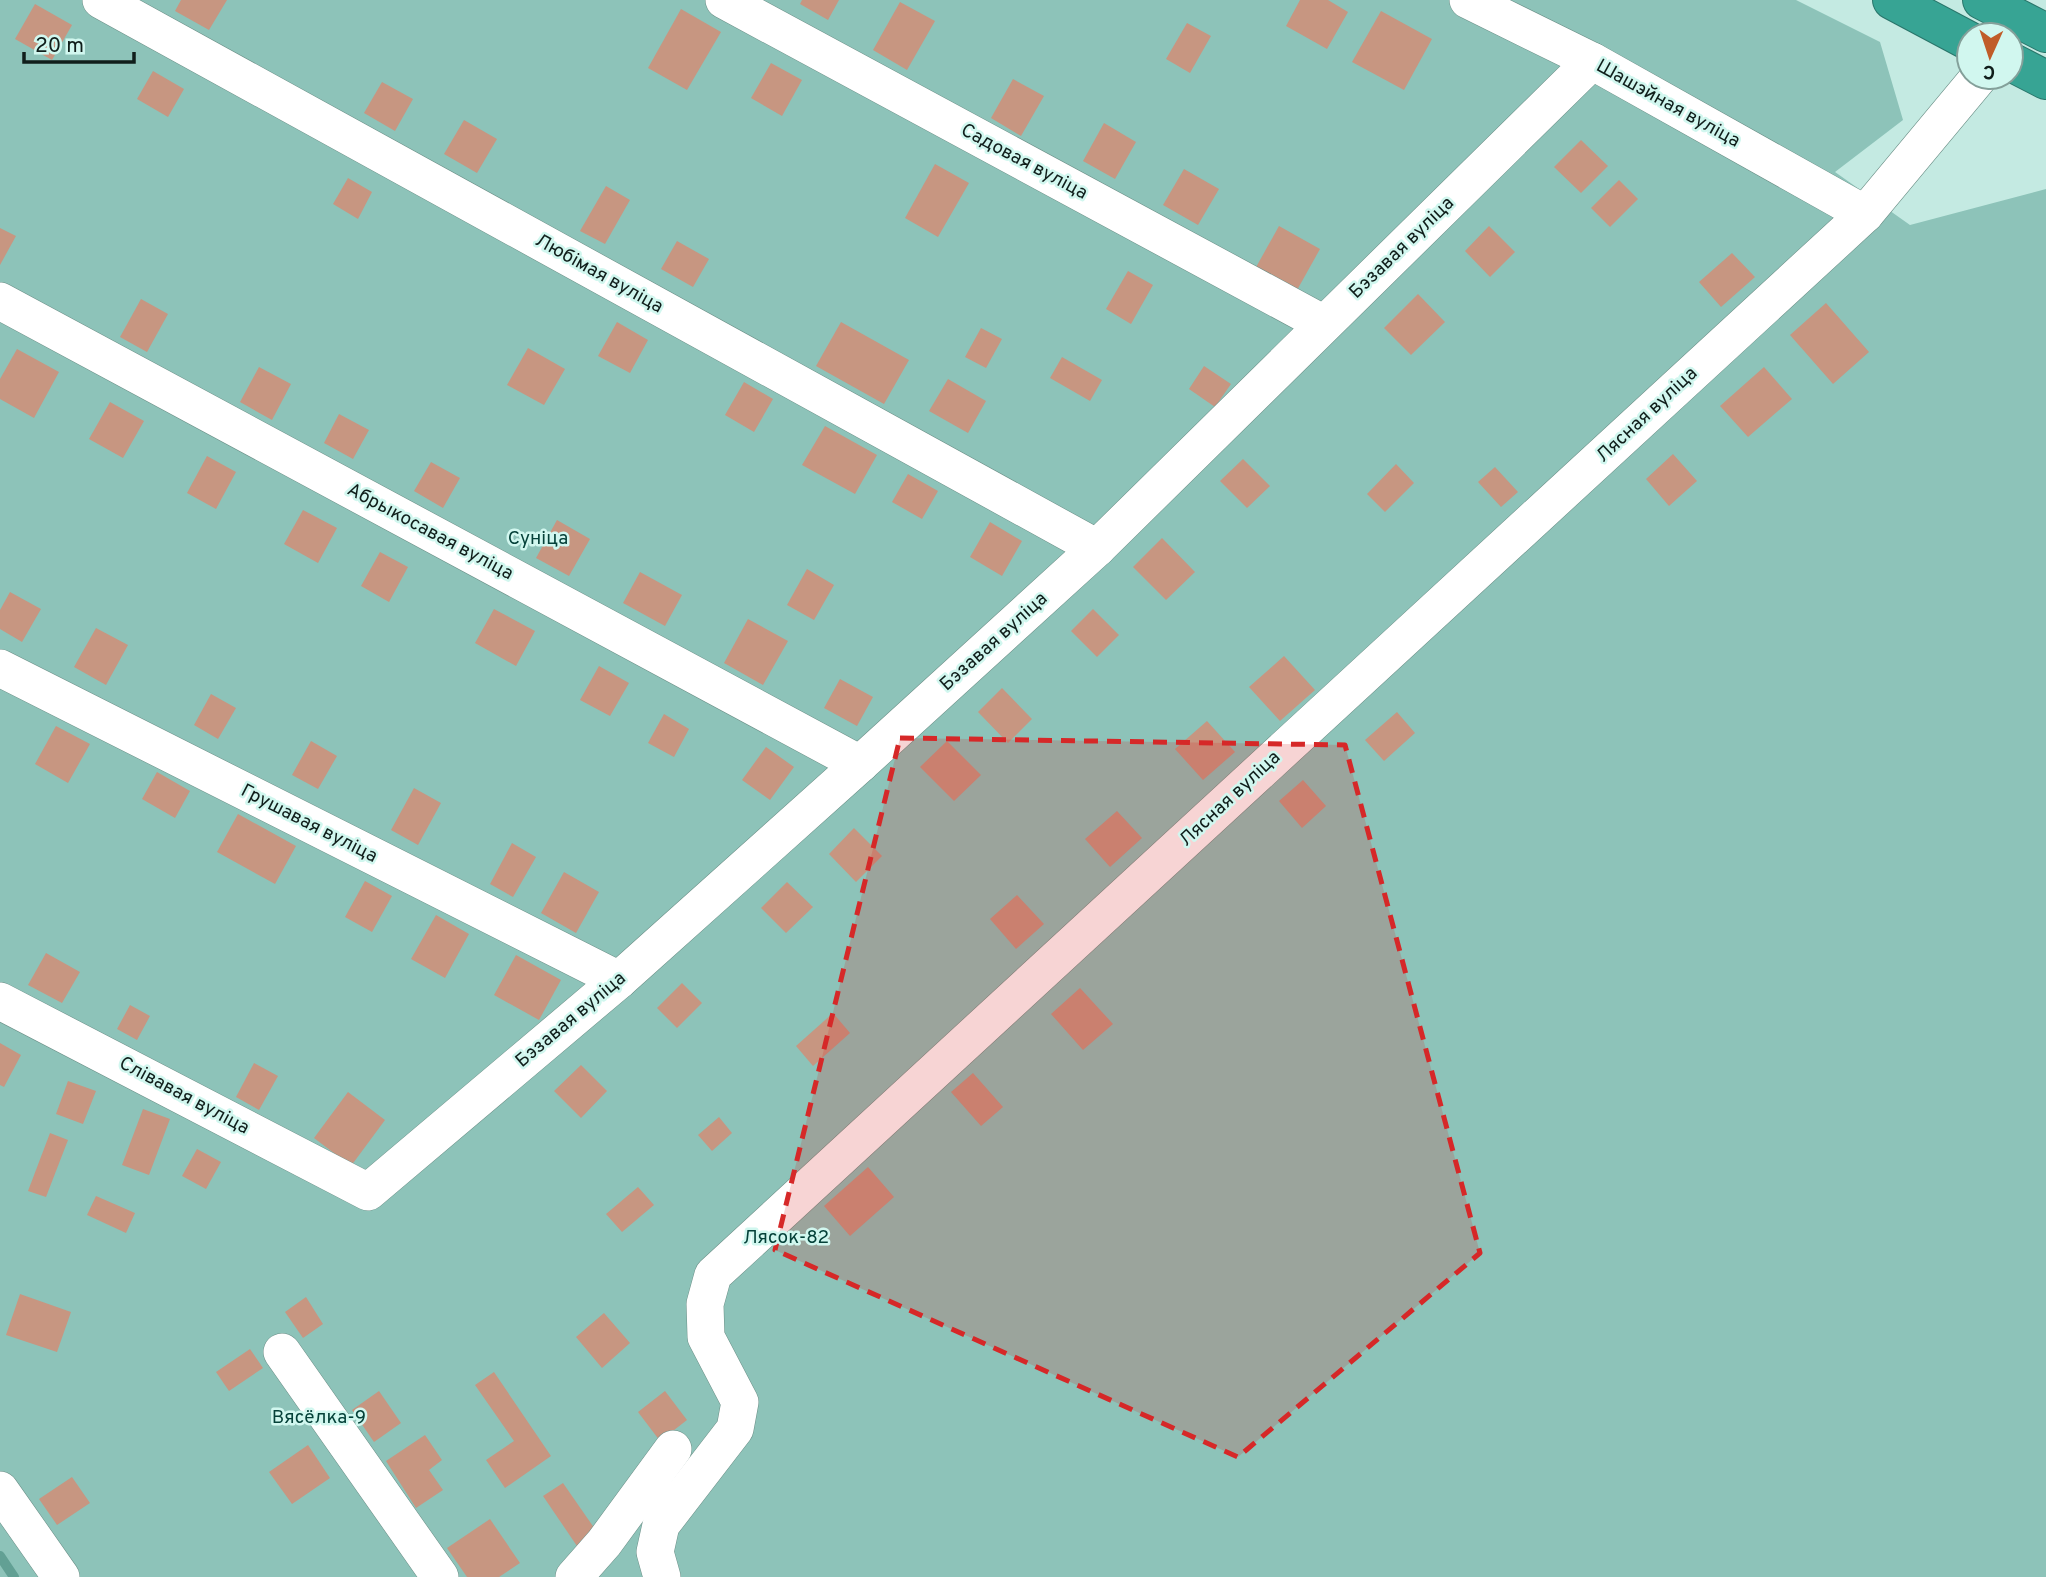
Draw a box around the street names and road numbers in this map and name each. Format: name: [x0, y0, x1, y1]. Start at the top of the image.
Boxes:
street label: Шашэйная вуліца: [1592, 54, 1744, 154]
street label: Садовая вуліца: [956, 118, 1092, 206]
street label: Бэзавая вуліца: [1344, 192, 1460, 304]
street label: Любімая вуліца: [531, 229, 667, 319]
street label: Лясная вуліца: [1591, 362, 1703, 468]
street label: Абрыкосавая вуліца: [343, 478, 517, 586]
street label: Бэзавая вуліца: [935, 587, 1053, 697]
street label: Лясная вуліца: [1174, 746, 1286, 852]
street label: Грушавая вуліца: [237, 779, 381, 869]
street label: Бэзавая вуліца: [511, 967, 631, 1073]
street label: Слівавая вуліца: [115, 1052, 253, 1140]

